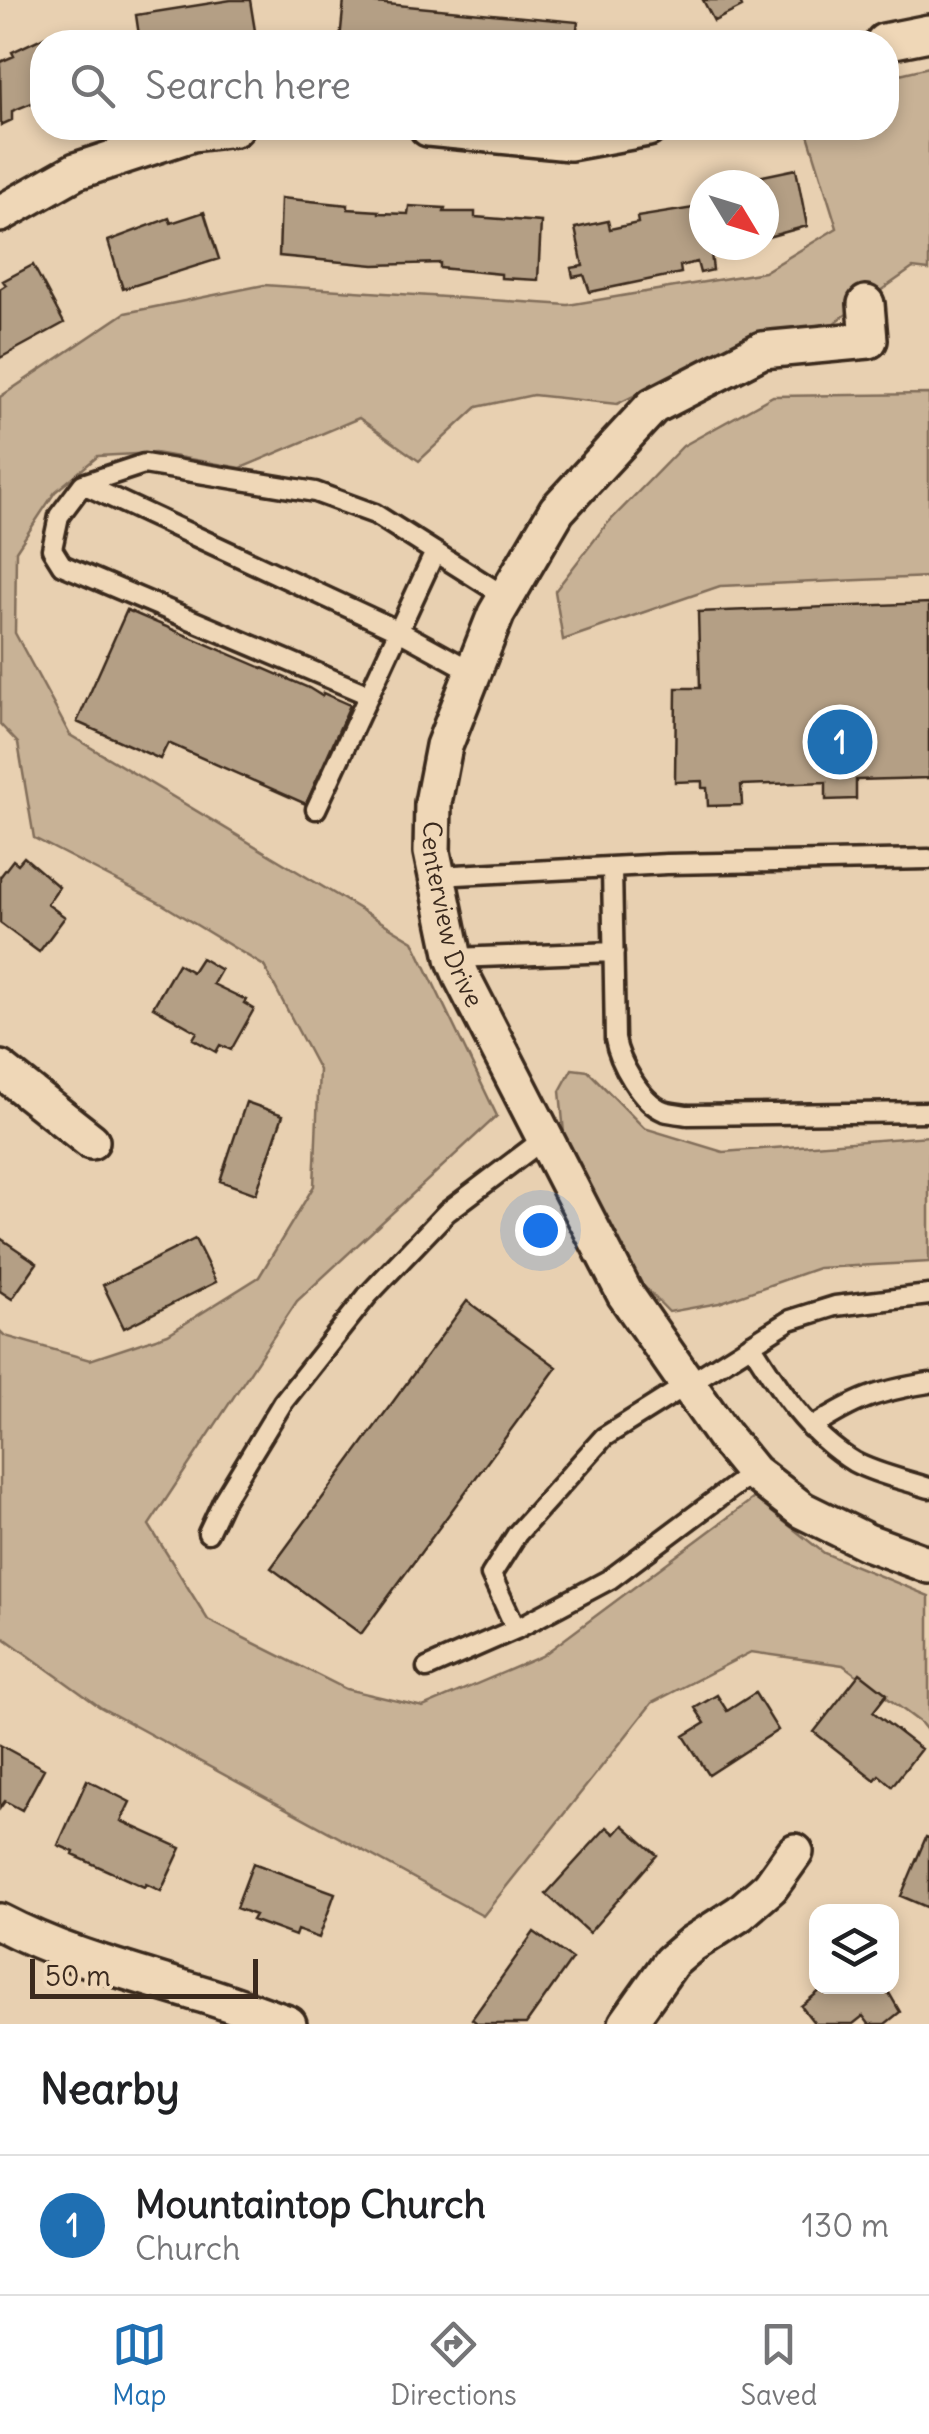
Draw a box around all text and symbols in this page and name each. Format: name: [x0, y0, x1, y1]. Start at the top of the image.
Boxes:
search box: [30, 30, 899, 140]
icon: search: [65, 58, 120, 113]
text: Search here: [145, 62, 351, 109]
north arrow: [689, 170, 779, 260]
pin: 1: [808, 704, 872, 780]
street label: Centerview Drive: [416, 821, 491, 1012]
your location: [515, 1205, 566, 1256]
map controls: [809, 1904, 899, 1994]
button: layers: [809, 1904, 899, 1994]
scale bar: [30, 1954, 258, 1998]
text: 50 m: [45, 1958, 111, 1994]
text: Nearby: [40, 2063, 179, 2115]
text: Mountaintop Church: [135, 2181, 486, 2228]
text: 1: [66, 2205, 79, 2246]
text: 130 m: [801, 2205, 889, 2246]
text: Church: [135, 2228, 241, 2269]
tab: Map: [112, 2317, 167, 2413]
tab: Directions: [390, 2317, 517, 2413]
tab: Saved: [740, 2317, 817, 2413]

